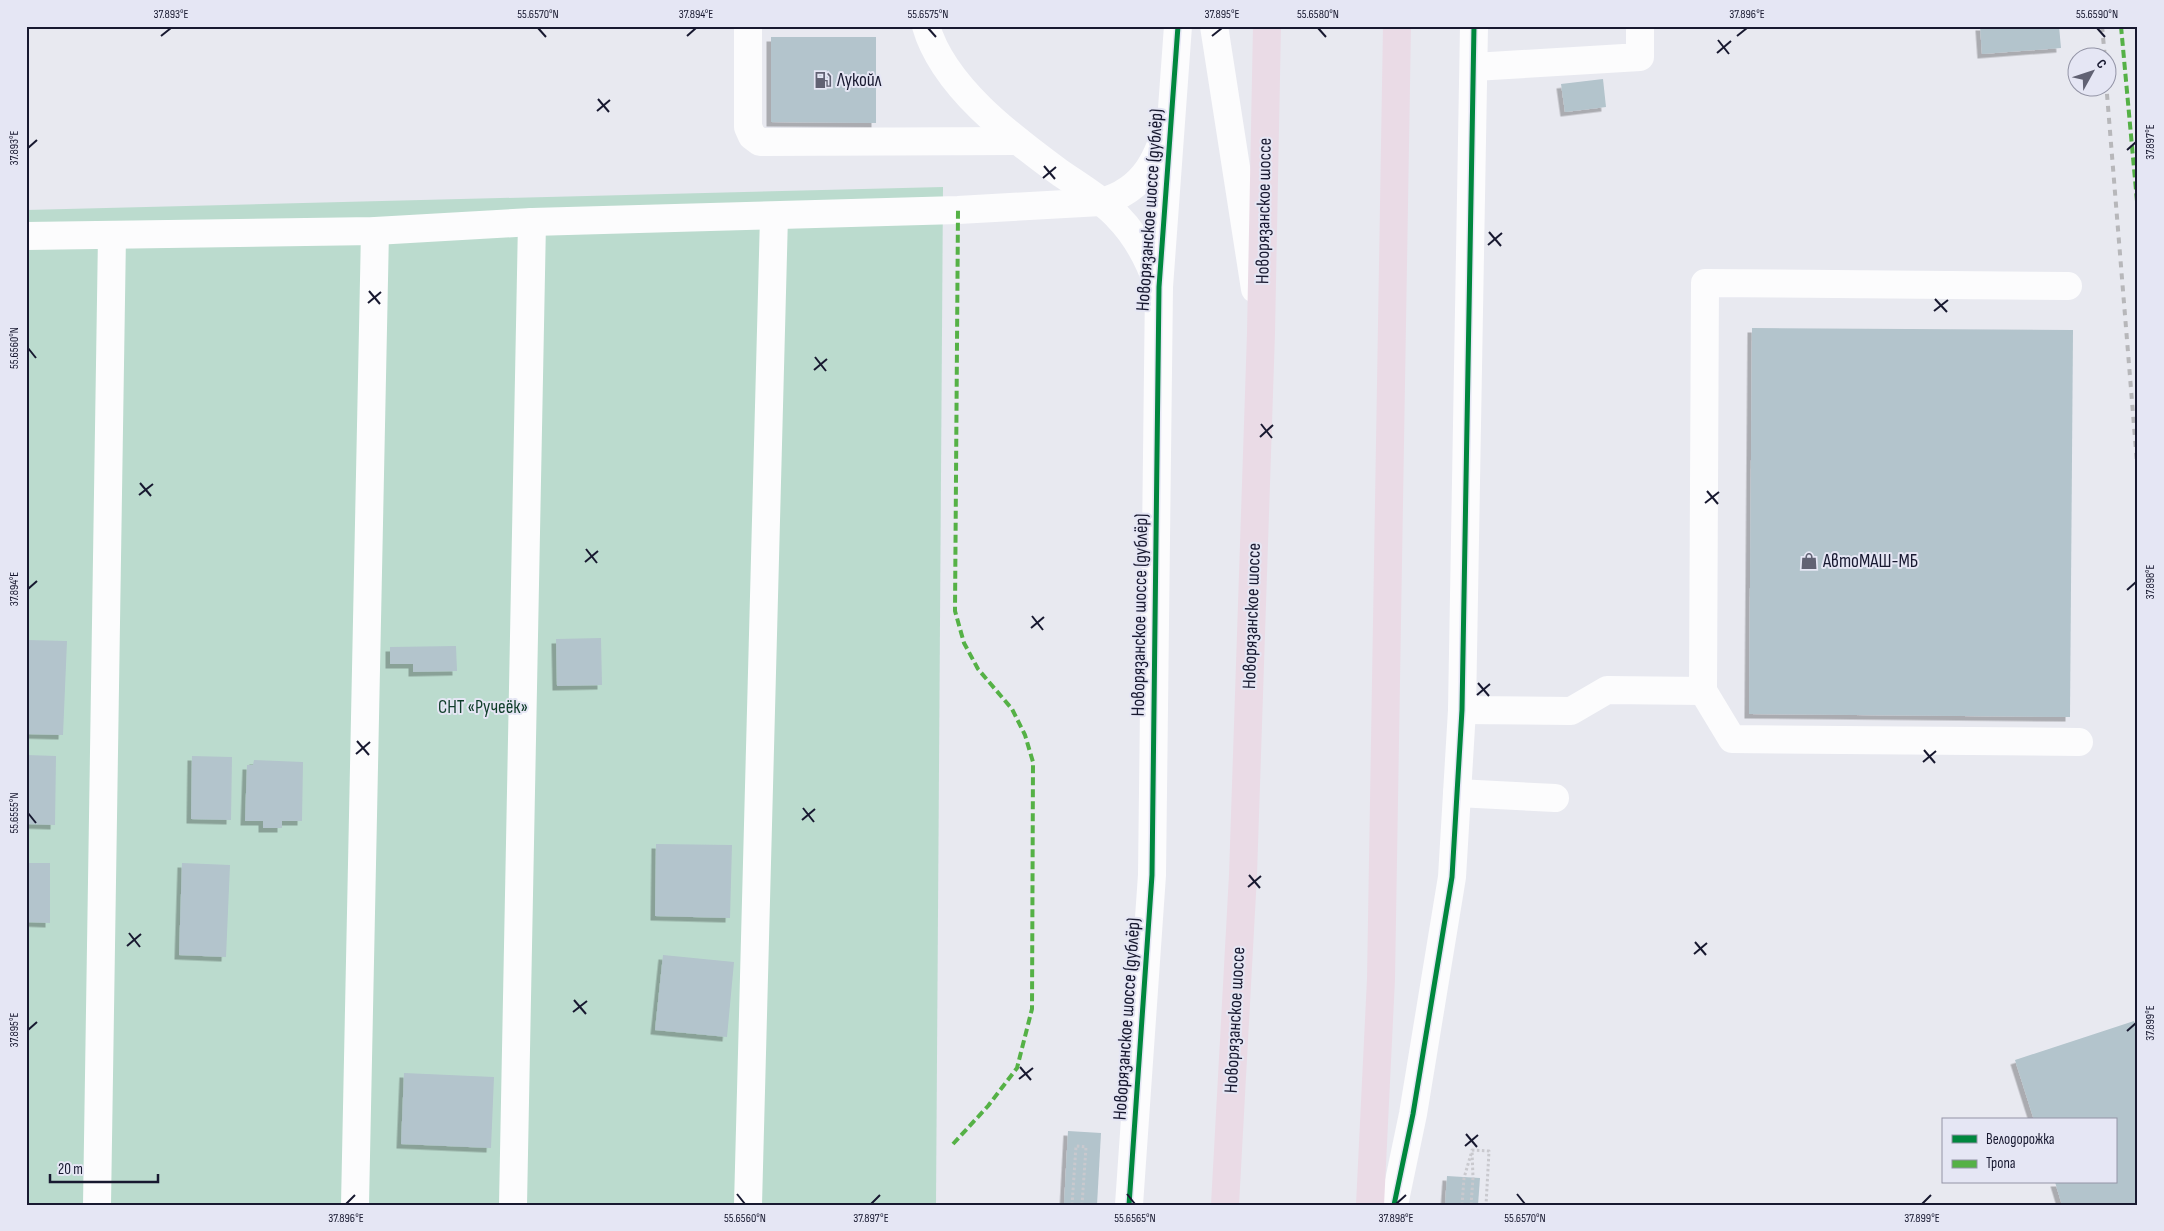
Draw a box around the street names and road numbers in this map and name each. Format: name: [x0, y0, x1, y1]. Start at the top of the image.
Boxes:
street label: Новорязанское шоссе (дублёр): [1131, 108, 1169, 312]
street label: Новорязанское шоссе: [1251, 138, 1277, 284]
street label: Новорязанское шоссе (дублёр): [1127, 513, 1153, 717]
street label: Новорязанское шоссе: [1238, 542, 1266, 690]
street label: Новорязанское шоссе (дублёр): [1108, 917, 1146, 1121]
street label: Новорязанское шоссе: [1220, 946, 1250, 1094]

